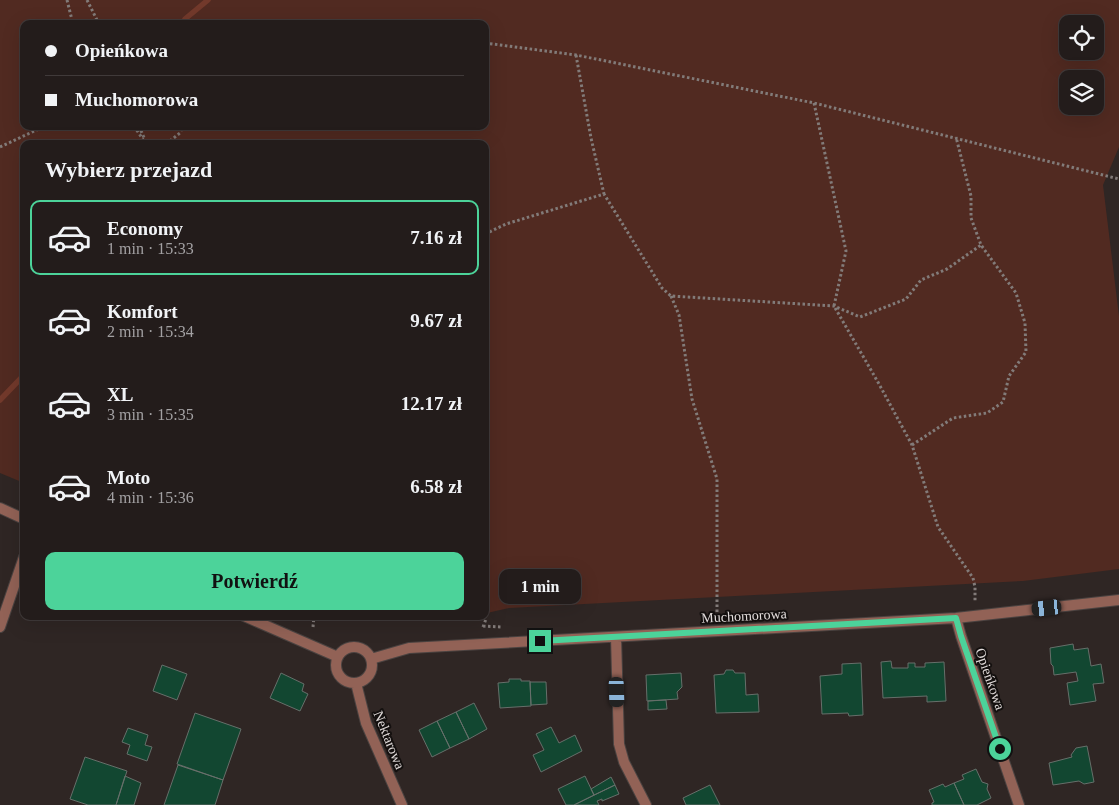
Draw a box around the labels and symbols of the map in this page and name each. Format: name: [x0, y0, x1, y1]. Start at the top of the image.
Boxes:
callout: 1 min: [499, 568, 581, 604]
car: [1031, 599, 1062, 617]
street label: Muchomorowa: [701, 606, 788, 626]
route end: [529, 630, 551, 652]
street label: Opieńkowa: [972, 646, 1008, 713]
car: [608, 677, 625, 707]
street label: Nektarowa: [371, 709, 408, 772]
route start: [989, 738, 1011, 760]

